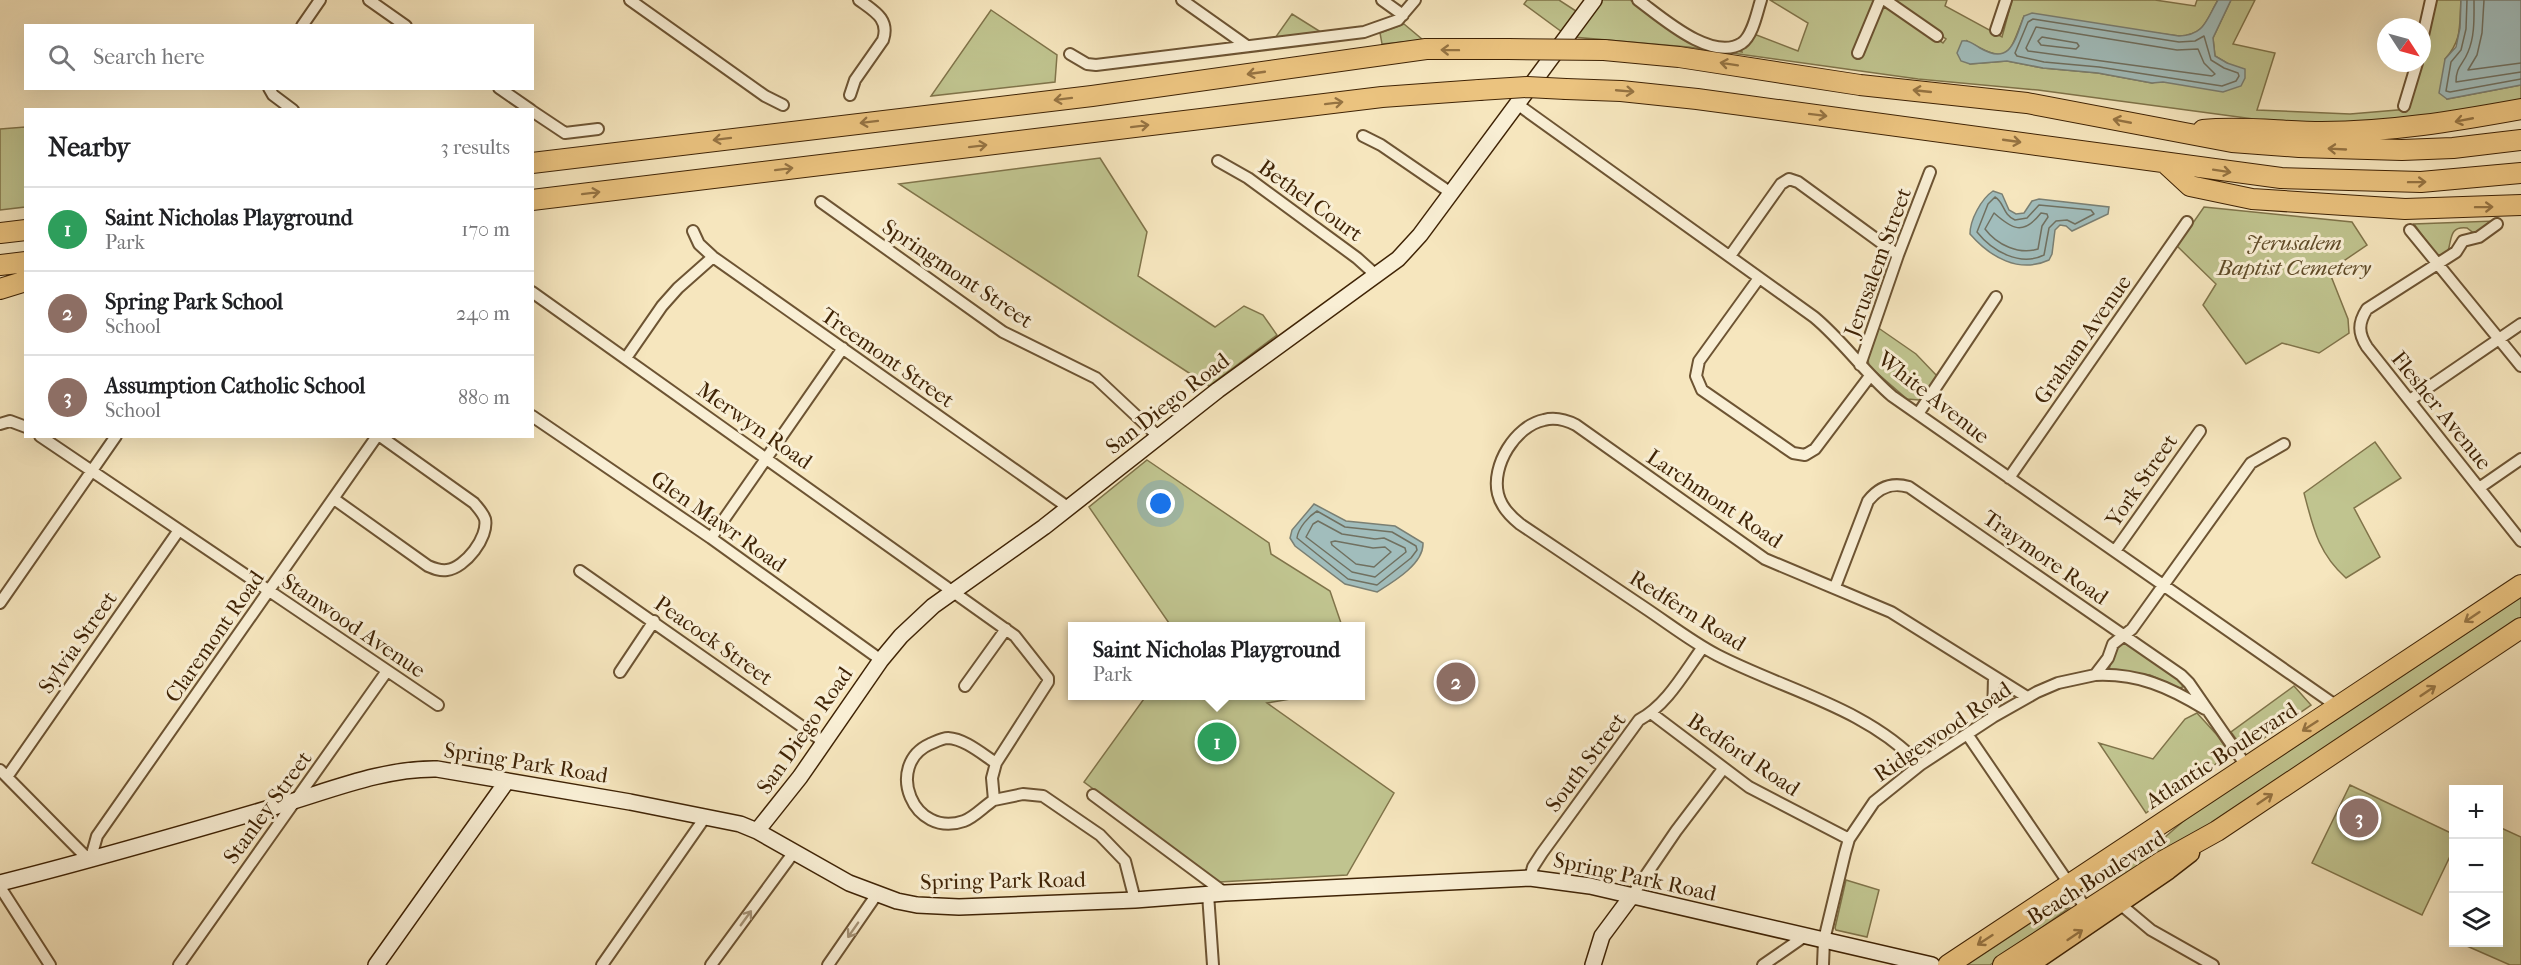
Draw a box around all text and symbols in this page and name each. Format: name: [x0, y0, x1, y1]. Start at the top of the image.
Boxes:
north arrow: [2377, 18, 2431, 72]
search box: [24, 24, 534, 90]
icon: search: [45, 41, 78, 74]
text: Search here: [93, 44, 205, 70]
one-way arrow: [1440, 44, 1460, 55]
one-way arrow: [1719, 59, 1739, 70]
one-way arrow: [1247, 67, 1267, 78]
one-way arrow: [1912, 85, 1932, 96]
one-way arrow: [1614, 86, 1634, 97]
one-way arrow: [1054, 94, 1074, 105]
one-way arrow: [1323, 97, 1343, 108]
one-way arrow: [1808, 110, 1828, 121]
one-way arrow: [2113, 115, 2132, 126]
one-way arrow: [2454, 115, 2474, 126]
one-way arrow: [860, 117, 880, 128]
one-way arrow: [1130, 120, 1150, 131]
text: Nearby: [48, 132, 130, 163]
one-way arrow: [713, 134, 732, 145]
text: 3 results: [441, 136, 510, 159]
one-way arrow: [2001, 136, 2021, 147]
one-way arrow: [967, 140, 987, 151]
one-way arrow: [2328, 144, 2347, 155]
street label: Bethel Court: [1253, 154, 1368, 247]
one-way arrow: [774, 164, 794, 175]
one-way arrow: [2212, 166, 2232, 177]
one-way arrow: [2406, 176, 2426, 188]
street label: Jerusalem Street: [1838, 184, 1917, 342]
one-way arrow: [580, 187, 600, 198]
one-way arrow: [2473, 202, 2493, 213]
text: Saint Nicholas Playground: [105, 205, 353, 231]
street label: Springmont Street: [877, 214, 1038, 334]
text: 1: [64, 218, 71, 241]
text: 170 m: [461, 218, 510, 241]
park label: Jerusalem Baptist Cemetery: [2216, 230, 2372, 281]
text: Park: [105, 231, 145, 254]
street label: Graham Avenue: [2029, 270, 2137, 409]
text: Spring Park School: [105, 289, 283, 315]
text: 2: [62, 302, 73, 325]
text: 240 m: [456, 302, 510, 325]
street label: Treemont Street: [816, 302, 959, 414]
text: School: [105, 315, 161, 338]
street label: White Avenue: [1872, 345, 1995, 450]
street label: Flesher Avenue: [2385, 346, 2497, 475]
street label: San Diego Road: [1101, 347, 1235, 460]
text: Assumption Catholic School: [105, 373, 365, 399]
street label: Merwyn Road: [692, 377, 818, 476]
text: 3: [63, 386, 72, 409]
text: 880 m: [458, 386, 510, 409]
text: School: [105, 399, 161, 422]
street label: York Street: [2100, 429, 2183, 533]
street label: Larchmont Road: [1642, 444, 1788, 554]
street label: Glen Mawr Road: [646, 466, 792, 579]
your location: [1146, 489, 1175, 518]
street label: Traymore Road: [1978, 505, 2114, 611]
street label: Claremont Road: [160, 565, 270, 707]
street label: Redfern Road: [1625, 565, 1751, 657]
street label: Stanwood Avenue: [277, 568, 430, 684]
street label: Sylvia Street: [33, 586, 123, 699]
street label: Peacock Street: [649, 590, 778, 691]
one-way arrow: [2464, 611, 2481, 624]
popup: [1068, 622, 1365, 700]
text: Saint Nicholas Playground: [1093, 637, 1340, 663]
pin: 2: [1436, 660, 1476, 704]
street label: San Diego Road: [751, 661, 859, 799]
text: Park: [1093, 663, 1132, 686]
street label: Ridgewood Road: [1869, 676, 2017, 788]
one-way arrow: [2419, 684, 2436, 697]
street label: Atlantic Boulevard: [2140, 697, 2303, 815]
street label: South Street: [1540, 708, 1632, 817]
street label: Bedford Road: [1682, 708, 1805, 802]
pin: 1: [1198, 720, 1236, 764]
one-way arrow: [2302, 720, 2319, 732]
street label: Spring Park Road: [442, 737, 611, 789]
street label: Stanley Street: [218, 746, 318, 869]
map controls: [2449, 785, 2503, 947]
button: +: [2449, 785, 2503, 839]
one-way arrow: [2257, 793, 2273, 805]
pin: 3: [2340, 796, 2378, 840]
street label: Beach Boulevard: [2022, 824, 2171, 931]
button: −: [2449, 839, 2503, 893]
street label: Spring Park Road: [1551, 847, 1720, 907]
street label: Spring Park Road: [920, 867, 1087, 895]
button: layers: [2449, 893, 2503, 947]
one-way arrow: [740, 910, 752, 926]
one-way arrow: [847, 921, 859, 937]
one-way arrow: [2066, 928, 2083, 940]
one-way arrow: [1977, 935, 1994, 947]

